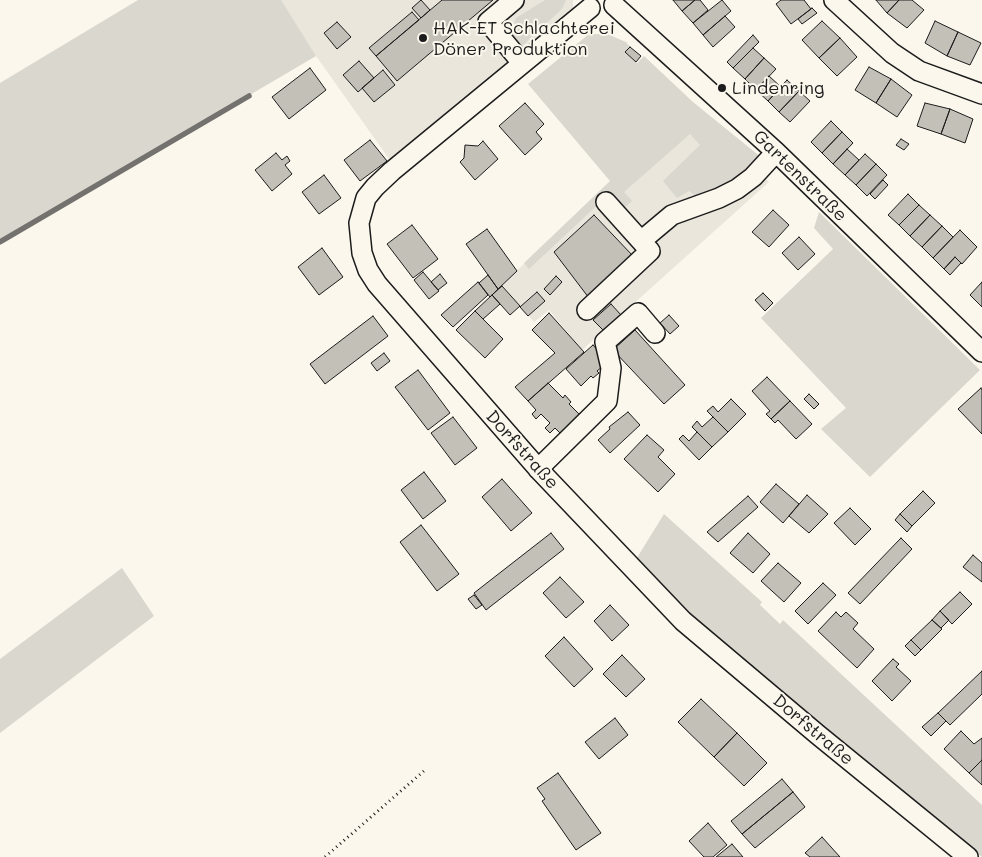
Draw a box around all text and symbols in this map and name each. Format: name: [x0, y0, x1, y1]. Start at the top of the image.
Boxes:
place label: HAK-ET Schlachterei Döner Produktion: [433, 17, 615, 59]
marker: HAK-ET Schlachterei Döner Produktion: [417, 32, 429, 44]
place label: Lindenring: [732, 77, 824, 99]
marker: Lindenring: [716, 82, 728, 94]
street label: Gartenstraße: [749, 126, 851, 226]
street label: Dorfstraße: [481, 406, 563, 494]
street label: Dorfstraße: [768, 690, 858, 770]

